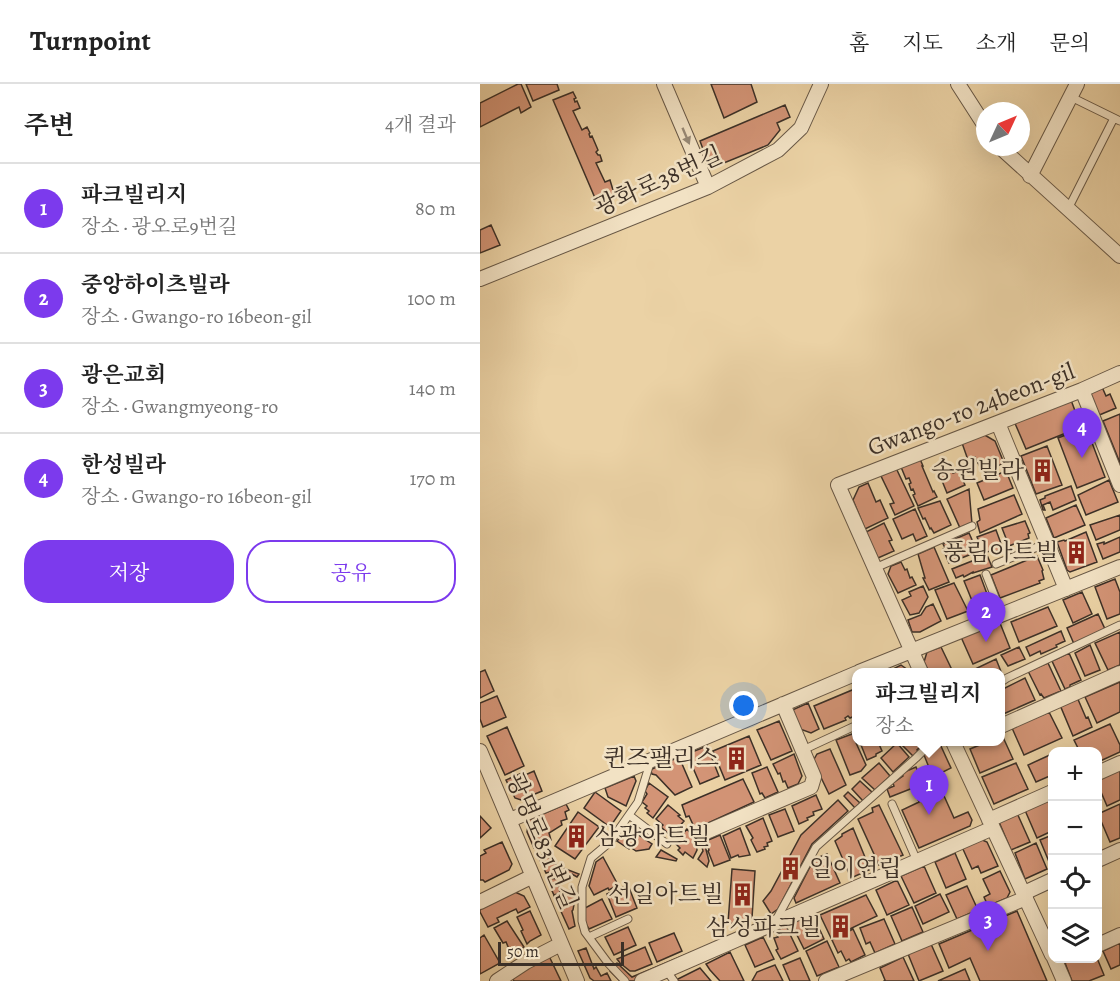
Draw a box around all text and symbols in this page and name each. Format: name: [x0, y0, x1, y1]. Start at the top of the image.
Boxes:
text: Turnpoint: [30, 22, 151, 60]
text: 홈: [849, 29, 869, 57]
text: 지도: [902, 29, 943, 57]
text: 소개: [976, 29, 1016, 57]
text: 문의: [1049, 29, 1090, 57]
north arrow: [976, 102, 1030, 156]
text: 주변: [24, 108, 74, 143]
text: 4개 결과: [385, 111, 456, 138]
one-way arrow: [681, 127, 690, 144]
street label: 광화로38번길: [589, 138, 727, 224]
text: 파크빌리지: [81, 180, 187, 210]
text: 1: [40, 195, 47, 222]
text: 80 m: [415, 195, 456, 222]
text: 장소 · 광오로9번길: [81, 213, 237, 240]
text: 중앙하이츠빌라: [81, 270, 230, 300]
text: 2: [39, 285, 48, 312]
text: 100 m: [407, 285, 456, 312]
text: 장소 · Gwango-ro 16beon-gil: [81, 303, 312, 330]
street label: Gwango-ro 24beon-gil: [863, 355, 1079, 463]
text: 광은교회: [81, 360, 166, 390]
text: 3: [39, 375, 48, 402]
text: 140 m: [409, 375, 456, 402]
text: 장소 · Gwangmyeong-ro: [81, 393, 278, 420]
pin: 4: [1062, 408, 1102, 458]
text: 한성빌라: [81, 450, 166, 480]
place label: 송원빌라: [931, 454, 1025, 486]
building icon: 송원빌라: [1029, 457, 1055, 483]
text: 4: [39, 465, 48, 492]
text: 170 m: [410, 465, 456, 492]
text: 장소 · Gwango-ro 16beon-gil: [81, 483, 312, 510]
place label: 풍림아트빌: [943, 536, 1059, 568]
building icon: 풍림아트빌: [1064, 539, 1090, 565]
button: 저장: [24, 540, 234, 603]
button: 공유: [246, 540, 456, 603]
pin: 2: [966, 592, 1006, 642]
popup: [852, 668, 1005, 746]
text: 파크빌리지: [875, 679, 982, 709]
your location: [729, 691, 758, 720]
text: 장소: [875, 712, 914, 739]
place label: 퀸즈팰리스: [603, 742, 719, 774]
building icon: 퀸즈팰리스: [724, 745, 750, 771]
map controls: [1048, 747, 1102, 963]
button: +: [1048, 747, 1102, 801]
pin: 1: [910, 766, 948, 815]
street label: 광명로831번길: [499, 768, 585, 914]
button: −: [1048, 801, 1102, 855]
place label: 삼광아트빌: [595, 820, 711, 852]
building icon: 삼광아트빌: [564, 823, 590, 849]
place label: 일이연립: [809, 852, 902, 884]
building icon: 일이연립: [778, 855, 804, 881]
button: locate: [1048, 855, 1102, 909]
place label: 선일아트빌: [608, 878, 724, 910]
building icon: 선일아트빌: [729, 881, 755, 907]
pin: 3: [968, 902, 1008, 951]
button: layers: [1048, 909, 1102, 963]
place label: 삼성파크빌: [706, 911, 822, 943]
building icon: 삼성파크빌: [827, 914, 853, 940]
scale bar: [498, 939, 624, 966]
text: 50 m: [507, 941, 539, 963]

